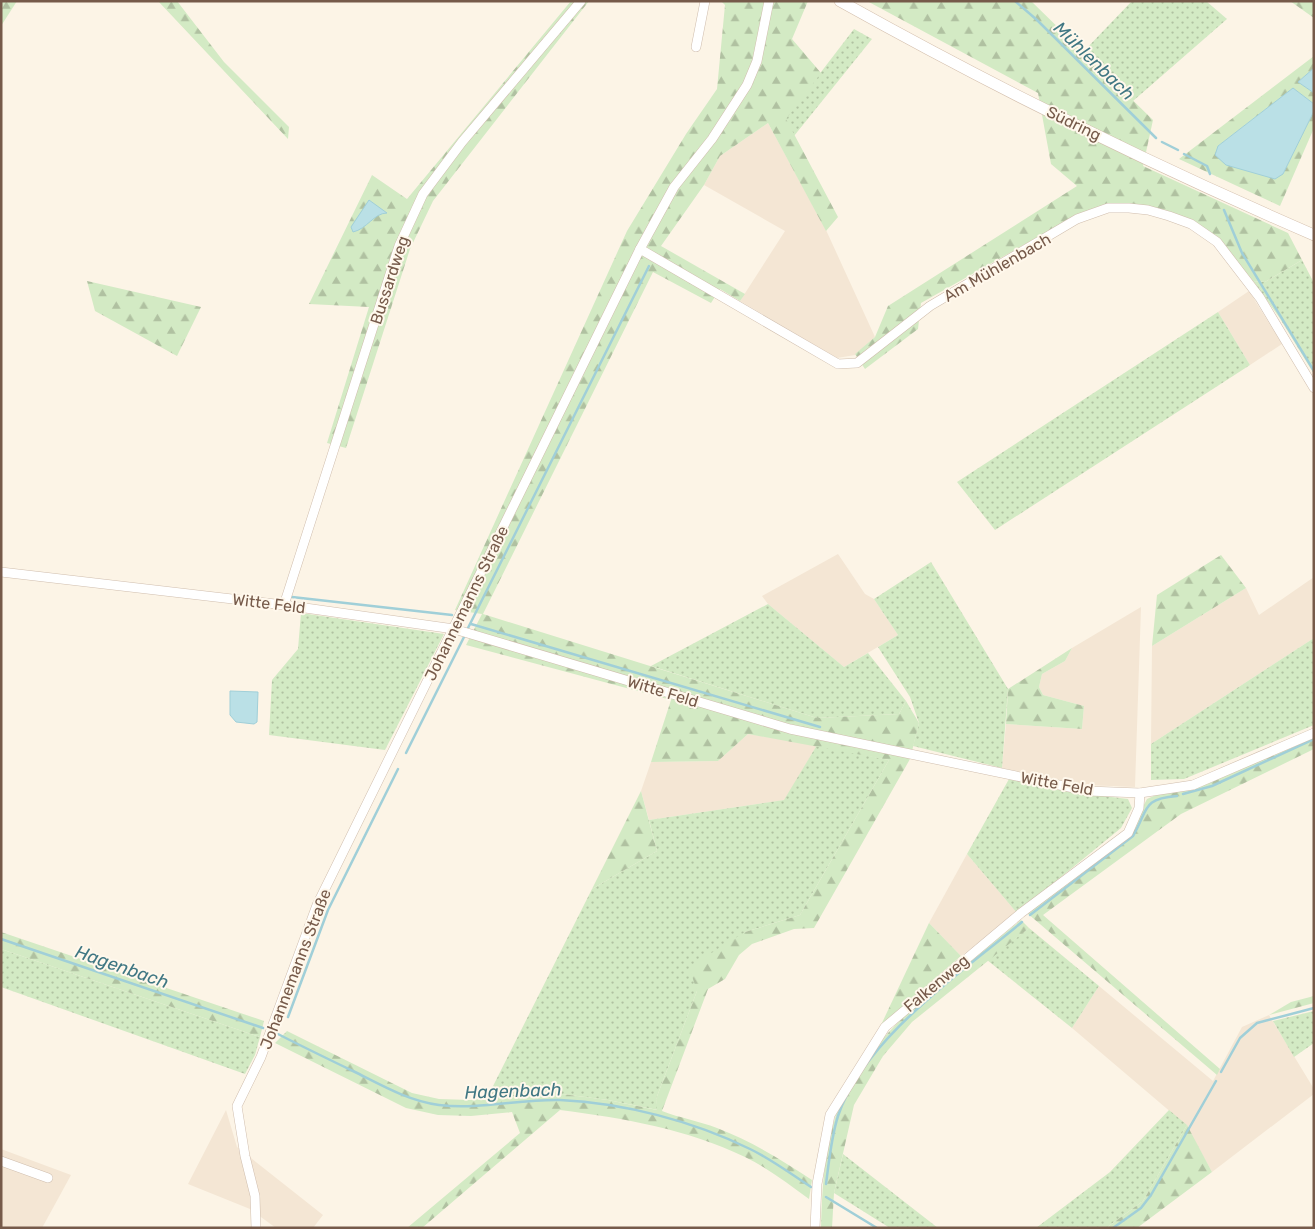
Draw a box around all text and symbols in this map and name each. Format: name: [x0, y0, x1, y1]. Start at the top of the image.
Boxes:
water label: Mühlenbach: [1049, 17, 1139, 105]
street label: Südring: [1043, 102, 1104, 145]
street label: Am Mühlenbach: [940, 229, 1054, 306]
street label: Bussardweg: [366, 233, 413, 327]
street label: Johannemanns Straße: [421, 523, 512, 684]
street label: Witte Feld: [231, 590, 307, 617]
street label: Witte Feld: [625, 672, 701, 711]
street label: Witte Feld: [1019, 768, 1095, 799]
street label: Johannemanns Straße: [256, 886, 335, 1052]
water label: Hagenbach: [72, 941, 172, 993]
street label: Falkenweg: [900, 951, 973, 1016]
water label: Hagenbach: [464, 1078, 562, 1104]

